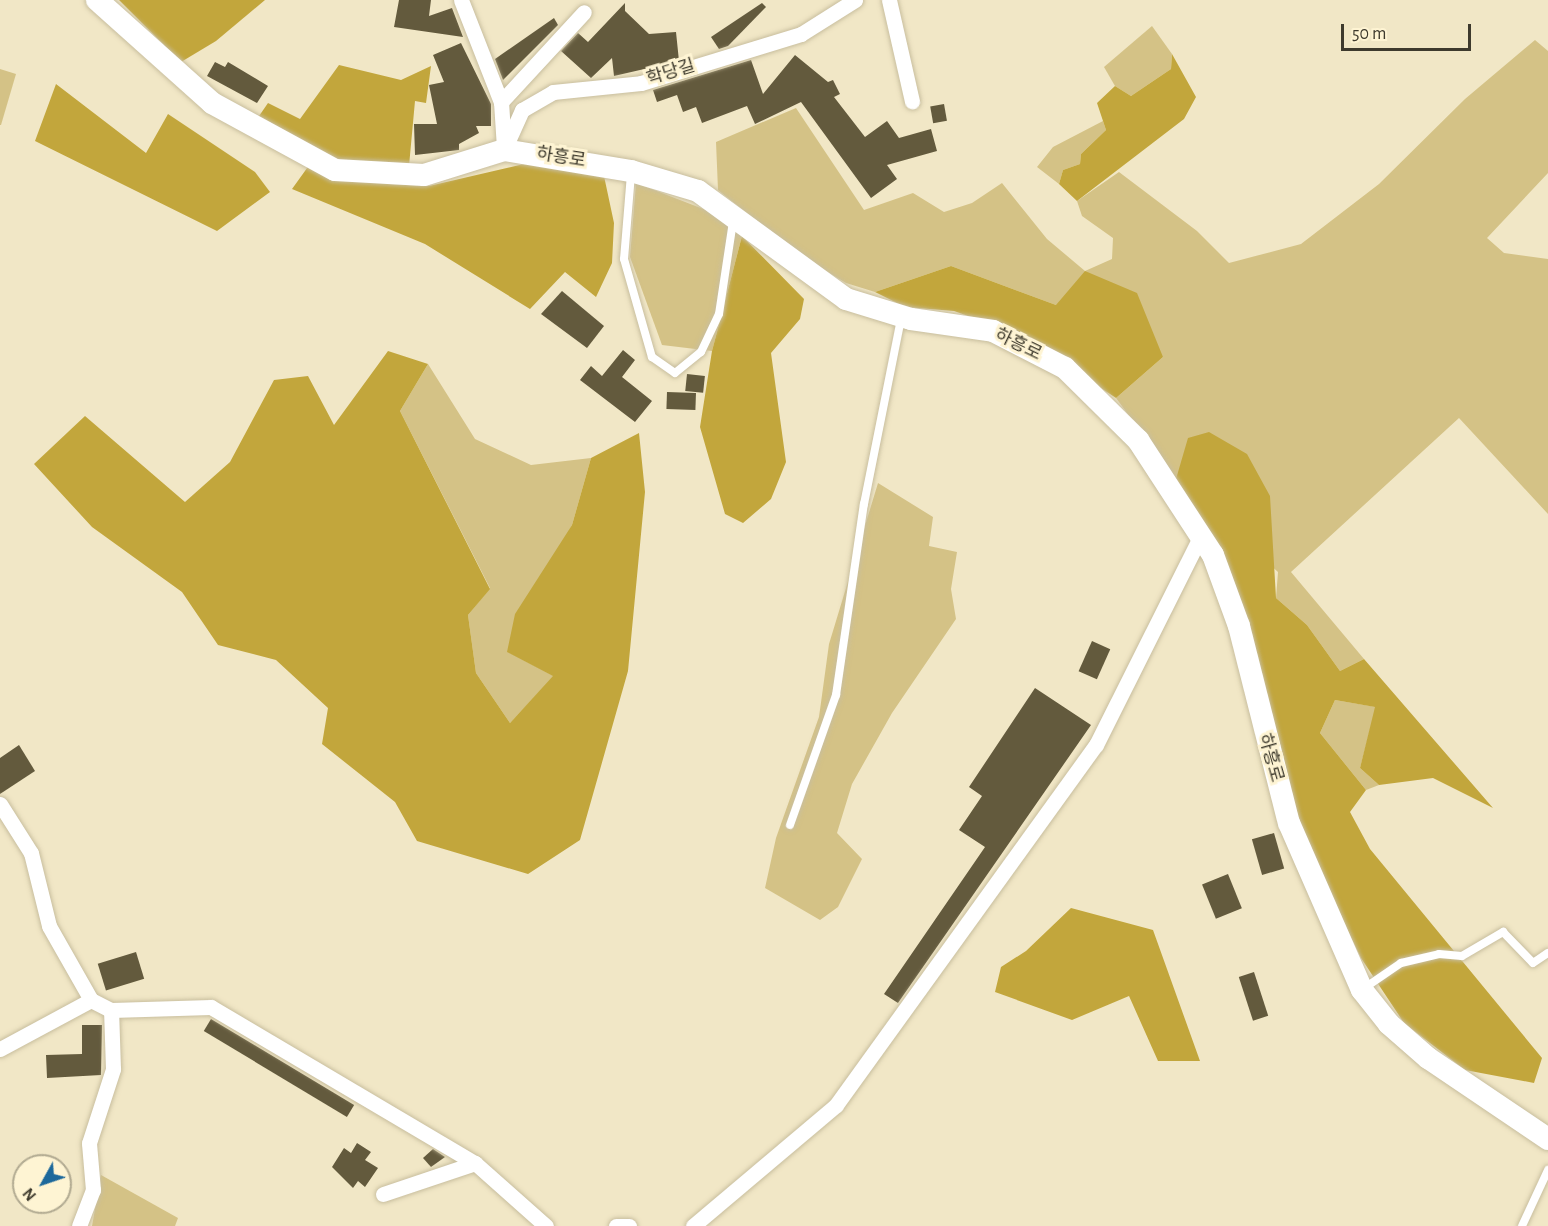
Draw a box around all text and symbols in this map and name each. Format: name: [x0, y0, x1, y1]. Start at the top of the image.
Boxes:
scale bar: [1344, 12, 1474, 50]
text: 50 m: [1352, 25, 1386, 43]
street label: 학당길: [644, 55, 698, 91]
street label: 하흥로: [535, 143, 587, 173]
street label: 하흥로: [991, 324, 1045, 366]
street label: 하흥로: [1253, 731, 1287, 785]
north arrow: [12, 1154, 72, 1214]
text: N: [20, 1185, 39, 1204]

